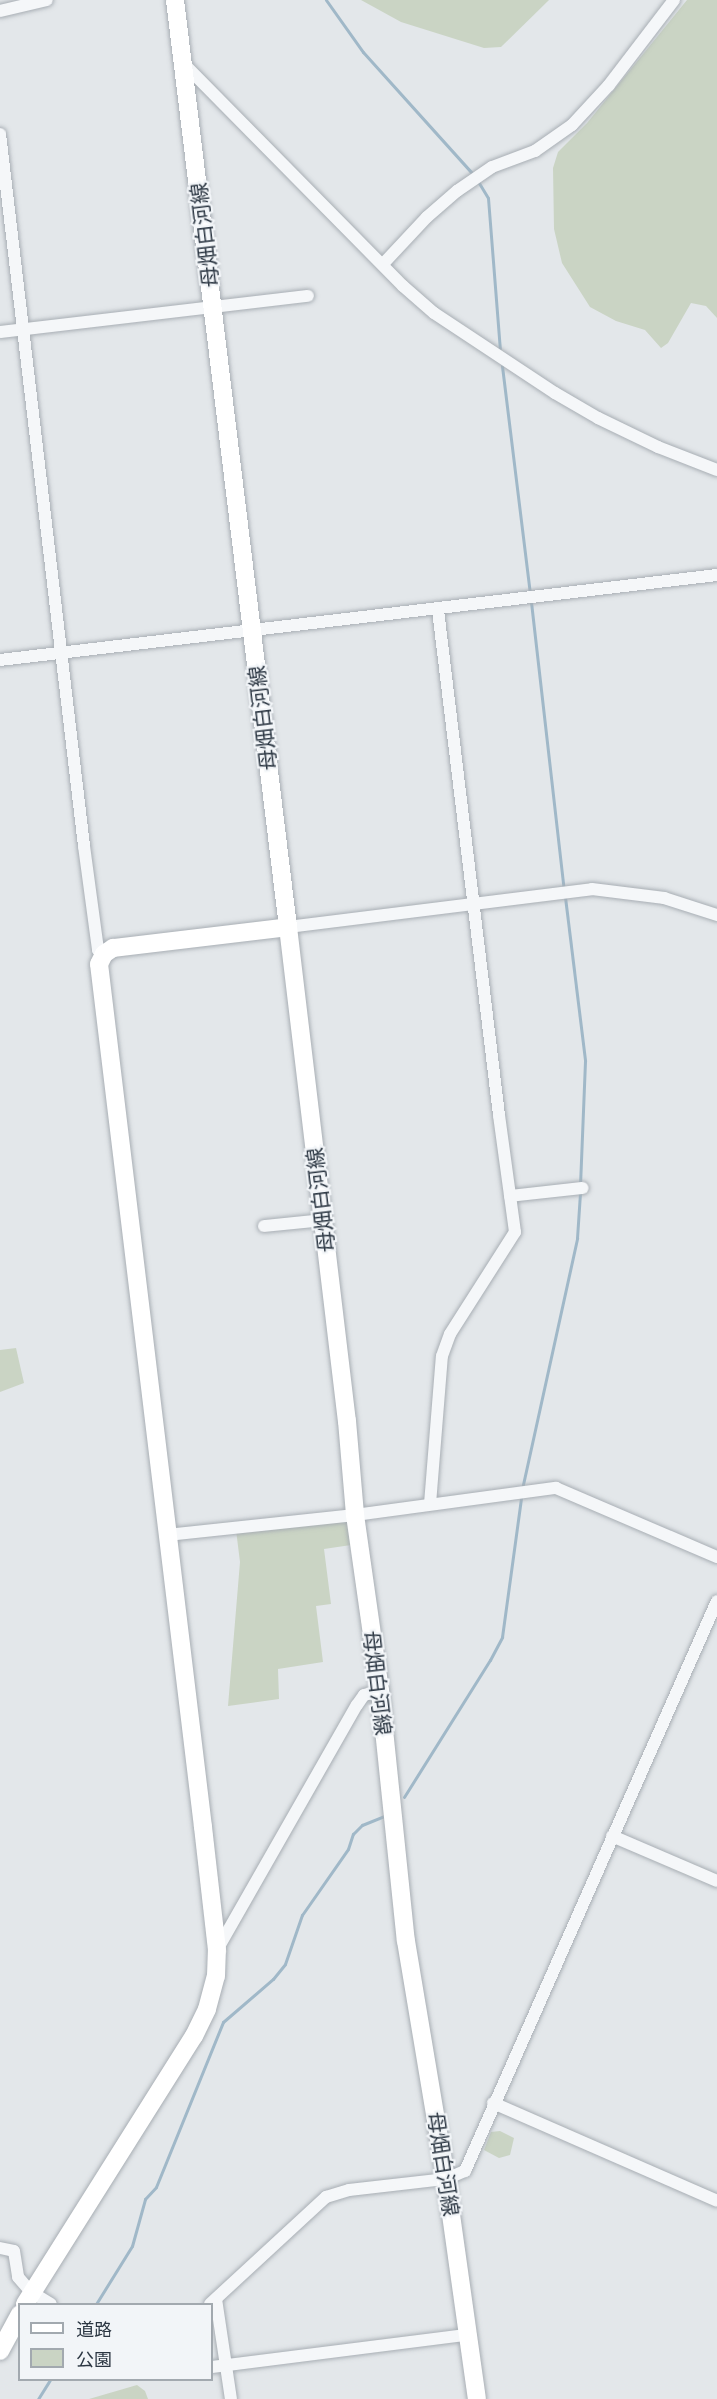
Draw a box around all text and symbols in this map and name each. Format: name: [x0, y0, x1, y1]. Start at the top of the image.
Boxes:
street label: 母畑白河線: [186, 181, 224, 289]
street label: 母畑白河線: [244, 664, 282, 772]
street label: 母畑白河線: [302, 1146, 340, 1254]
street label: 母畑白河線: [358, 1629, 396, 1737]
street label: 母畑白河線: [422, 2110, 464, 2218]
legend: [18, 2303, 213, 2381]
text: 道路: [76, 2319, 112, 2340]
text: 公園: [76, 2349, 112, 2370]

